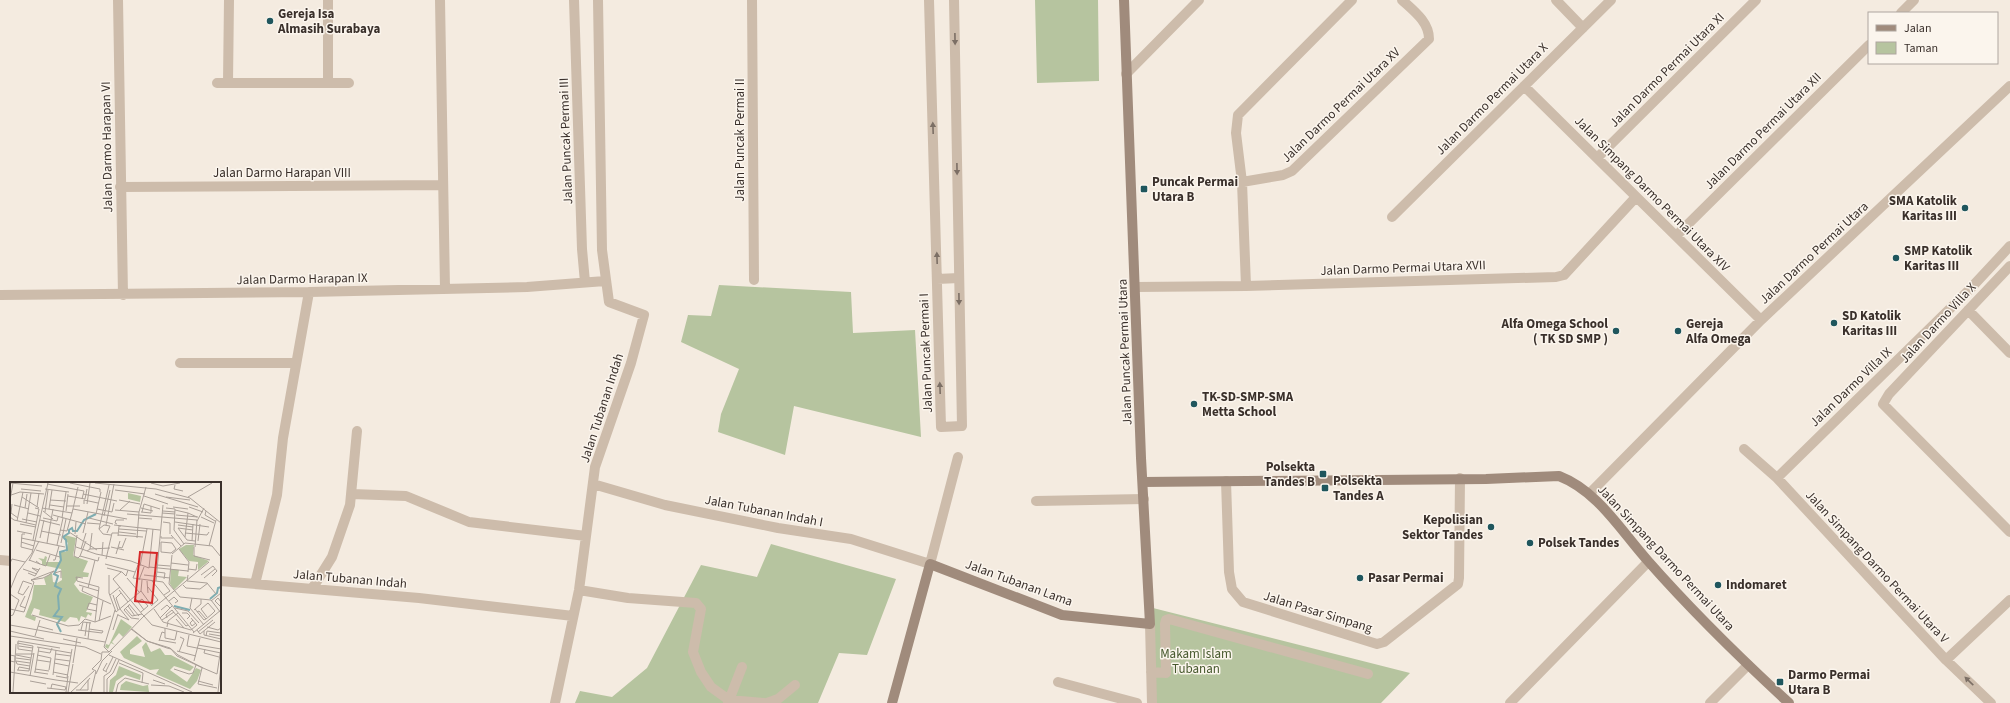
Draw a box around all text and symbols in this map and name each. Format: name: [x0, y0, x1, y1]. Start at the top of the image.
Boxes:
place label: Gereja Isa Almasih Surabaya: [277, 5, 380, 38]
street label: Jalan Darmo Permai Utara XI: [1606, 9, 1728, 131]
legend: [1868, 12, 1998, 64]
marker: Gereja Isa Almasih Surabaya: [265, 16, 275, 26]
text: Jalan: [1904, 20, 1931, 37]
one-way arrow: [952, 33, 958, 46]
street label: Jalan Darmo Permai Utara X: [1432, 39, 1552, 159]
text: Taman: [1904, 40, 1938, 57]
street label: Jalan Darmo Permai Utara XV: [1278, 43, 1405, 167]
street label: Jalan Darmo Permai Utara XII: [1700, 68, 1826, 194]
street label: Jalan Puncak Permai III: [555, 77, 577, 205]
street label: Jalan Puncak Permai II: [731, 78, 749, 202]
street label: Jalan Darmo Harapan VI: [97, 81, 117, 213]
street label: Jalan Simpang Darmo Permai Utara XIV: [1570, 112, 1734, 276]
one-way arrow: [930, 121, 936, 134]
one-way arrow: [954, 163, 960, 176]
street label: Jalan Darmo Harapan VIII: [213, 164, 351, 182]
place label: Puncak Permai Utara B: [1152, 173, 1238, 206]
marker: Puncak Permai Utara B: [1139, 184, 1149, 194]
place label: SMA Katolik Karitas III: [1889, 192, 1958, 225]
street label: Jalan Darmo Permai Utara: [1756, 198, 1872, 308]
marker: SMA Katolik Karitas III: [1960, 203, 1970, 213]
place label: SMP Katolik Karitas III: [1904, 242, 1973, 275]
one-way arrow: [934, 251, 940, 264]
marker: SMP Katolik Karitas III: [1891, 253, 1901, 263]
street label: Jalan Darmo Permai Utara XVII: [1320, 256, 1486, 280]
street label: Jalan Darmo Harapan IX: [236, 269, 368, 289]
street label: Jalan Puncak Permai Utara: [1113, 279, 1137, 425]
street label: Jalan Darmo Villa X: [1896, 279, 1980, 367]
street label: Jalan Puncak Permai I: [915, 293, 937, 413]
one-way arrow: [956, 293, 963, 305]
place label: SD Katolik Karitas III: [1842, 307, 1902, 340]
place label: Alfa Omega School ( TK SD SMP ): [1501, 315, 1608, 348]
place label: Gereja Alfa Omega: [1685, 315, 1751, 348]
marker: SD Katolik Karitas III: [1829, 318, 1839, 328]
marker: Alfa Omega School ( TK SD SMP ): [1611, 326, 1621, 336]
marker: Gereja Alfa Omega: [1673, 326, 1683, 336]
street label: Jalan Darmo Villa IX: [1806, 343, 1896, 431]
street label: Jalan Tubanan Indah: [576, 351, 628, 465]
one-way arrow: [937, 381, 943, 394]
place label: TK-SD-SMP-SMA Metta School: [1202, 388, 1294, 421]
marker: TK-SD-SMP-SMA Metta School: [1189, 399, 1199, 409]
place label: Polsekta Tandes B: [1264, 458, 1315, 491]
marker: Polsekta Tandes B: [1318, 469, 1328, 479]
place label: Polsekta Tandes A: [1333, 472, 1384, 505]
street label: Jalan Simpang Darmo Permai Utara: [1593, 481, 1739, 635]
inset map: [10, 482, 221, 693]
marker: Polsekta Tandes A: [1320, 483, 1330, 493]
street label: Jalan Simpang Darmo Permai Utara V: [1801, 487, 1953, 648]
street label: Jalan Tubanan Indah I: [703, 491, 825, 531]
place label: Kepolisian Sektor Tandes: [1402, 511, 1483, 544]
marker: Kepolisian Sektor Tandes: [1486, 522, 1496, 532]
place label: Polsek Tandes: [1538, 534, 1619, 552]
marker: Polsek Tandes: [1525, 538, 1535, 548]
street label: Jalan Tubanan Lama: [963, 555, 1075, 611]
street label: Jalan Tubanan Indah: [292, 565, 408, 593]
place label: Pasar Permai: [1368, 569, 1444, 587]
marker: Pasar Permai: [1355, 573, 1365, 583]
place label: Indomaret: [1726, 576, 1787, 594]
marker: Indomaret: [1713, 580, 1723, 590]
street label: Jalan Pasar Simpang: [1261, 587, 1375, 637]
park label: Makam Islam Tubanan: [1160, 645, 1232, 678]
place label: Darmo Permai Utara B: [1788, 666, 1870, 699]
marker: Darmo Permai Utara B: [1775, 677, 1785, 687]
one-way arrow: [1964, 677, 1974, 686]

